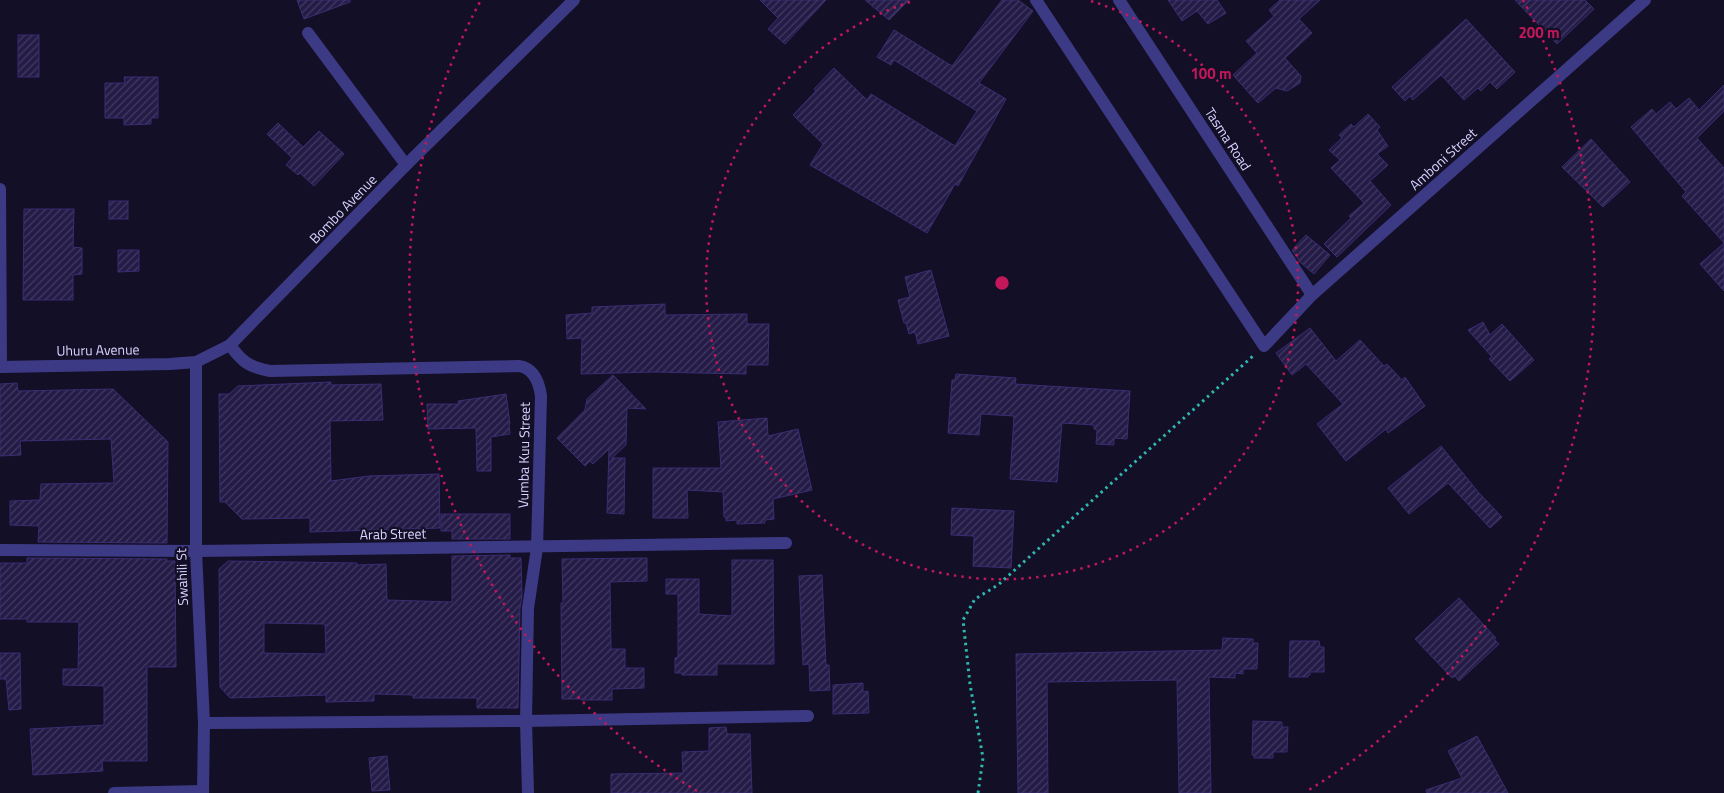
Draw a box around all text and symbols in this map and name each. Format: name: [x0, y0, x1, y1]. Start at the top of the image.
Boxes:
text: 200 m: [1518, 21, 1560, 44]
text: 100 m: [1190, 62, 1232, 85]
street label: Tasma Road: [1200, 103, 1257, 175]
street label: Amboni Street: [1404, 122, 1481, 195]
street label: Bombo Avenue: [304, 169, 381, 248]
centre of rings: [993, 274, 1011, 292]
street label: Uhuru Avenue: [56, 338, 140, 361]
street label: Vumba Kuu Street: [512, 402, 535, 508]
street label: Arab Street: [359, 522, 427, 545]
street label: Swahili St: [170, 548, 193, 606]

